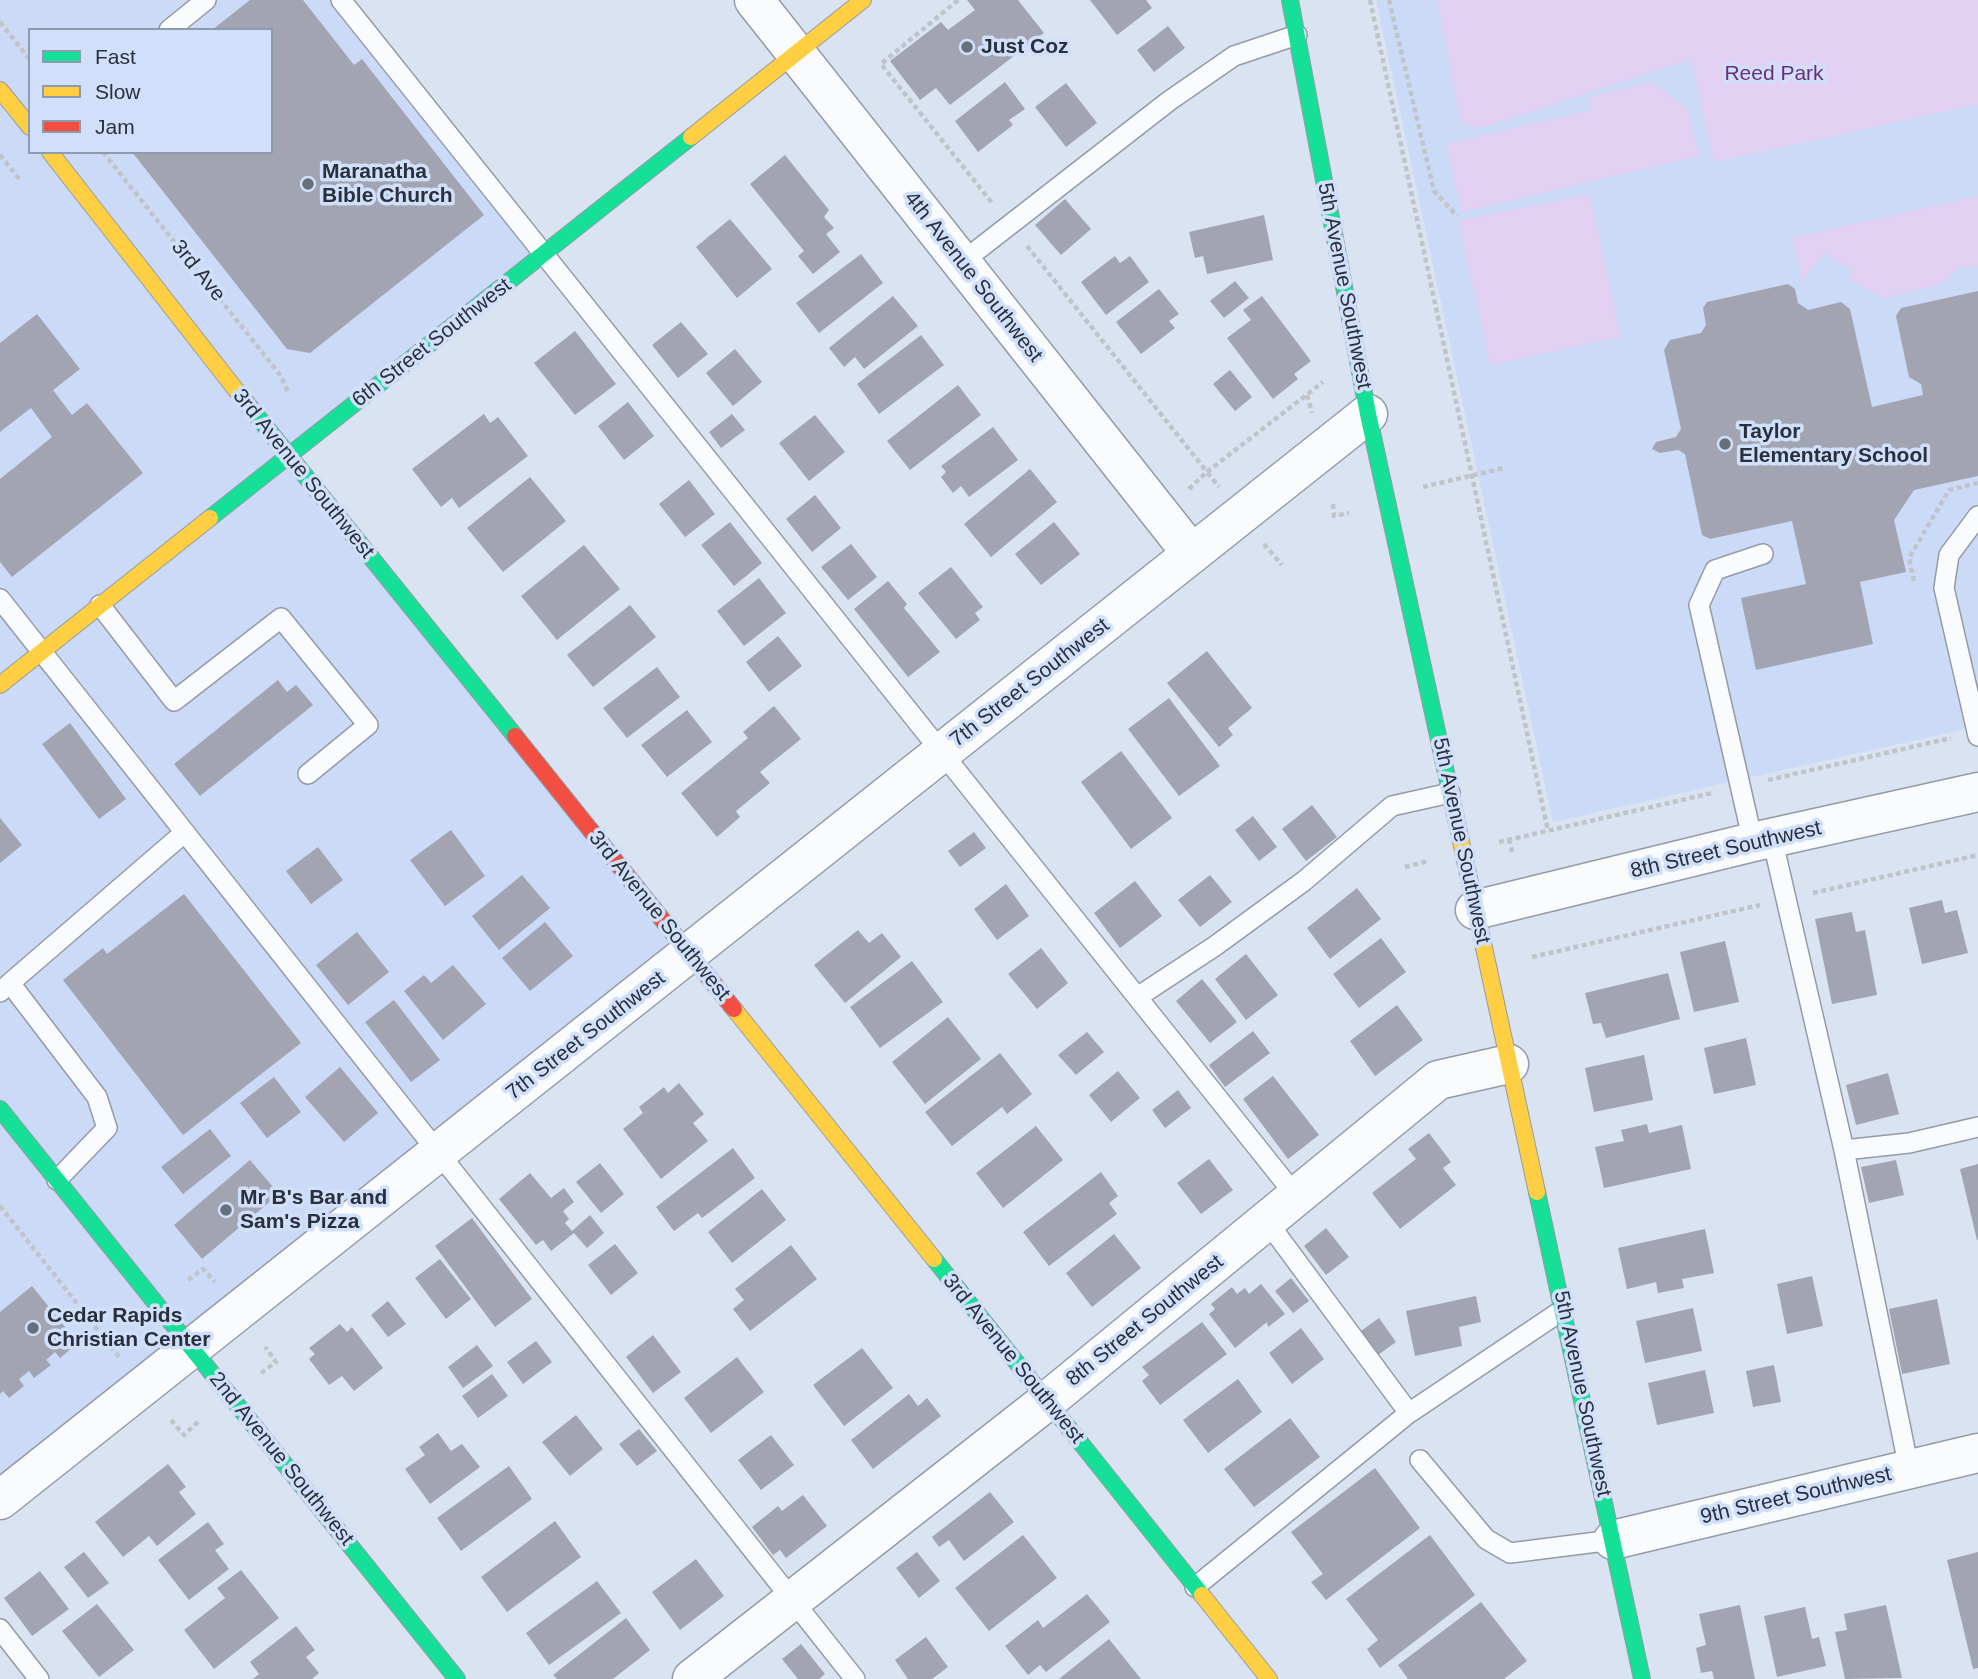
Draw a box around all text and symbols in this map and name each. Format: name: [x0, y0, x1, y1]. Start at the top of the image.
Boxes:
legend: [28, 28, 273, 154]
place label: Just Coz: [981, 34, 1069, 60]
marker: Just Coz: [959, 39, 975, 55]
text: Fast: [95, 45, 136, 68]
park label: Reed Park: [1724, 61, 1824, 87]
text: Slow: [95, 80, 141, 103]
text: Jam: [95, 115, 135, 138]
place label: Maranatha Bible Church: [322, 159, 453, 209]
marker: Maranatha Bible Church: [300, 176, 316, 192]
street label: 5th Avenue Southwest: [1312, 181, 1376, 391]
street label: 4th Avenue Southwest: [898, 187, 1048, 367]
street label: 3rd Ave: [166, 235, 230, 307]
street label: 6th Street Southwest: [347, 273, 517, 413]
street label: 3rd Avenue Southwest: [227, 384, 379, 564]
place label: Taylor Elementary School: [1739, 419, 1928, 469]
marker: Taylor Elementary School: [1717, 436, 1733, 452]
street label: 7th Street Southwest: [945, 613, 1115, 753]
street label: 5th Avenue Southwest: [1427, 736, 1495, 946]
street label: 8th Street Southwest: [1628, 816, 1824, 884]
street label: 3rd Avenue Southwest: [583, 826, 735, 1006]
street label: 7th Street Southwest: [501, 966, 671, 1106]
place label: Mr B's Bar and Sam's Pizza: [240, 1185, 387, 1235]
marker: Mr B's Bar and Sam's Pizza: [218, 1202, 234, 1218]
street label: 8th Street Southwest: [1061, 1250, 1229, 1392]
street label: 3rd Avenue Southwest: [937, 1269, 1089, 1449]
street label: 5th Avenue Southwest: [1548, 1289, 1616, 1499]
place label: Cedar Rapids Christian Center: [47, 1303, 210, 1353]
marker: Cedar Rapids Christian Center: [25, 1320, 41, 1336]
street label: 2nd Avenue Southwest: [203, 1367, 359, 1551]
street label: 9th Street Southwest: [1698, 1462, 1894, 1530]

